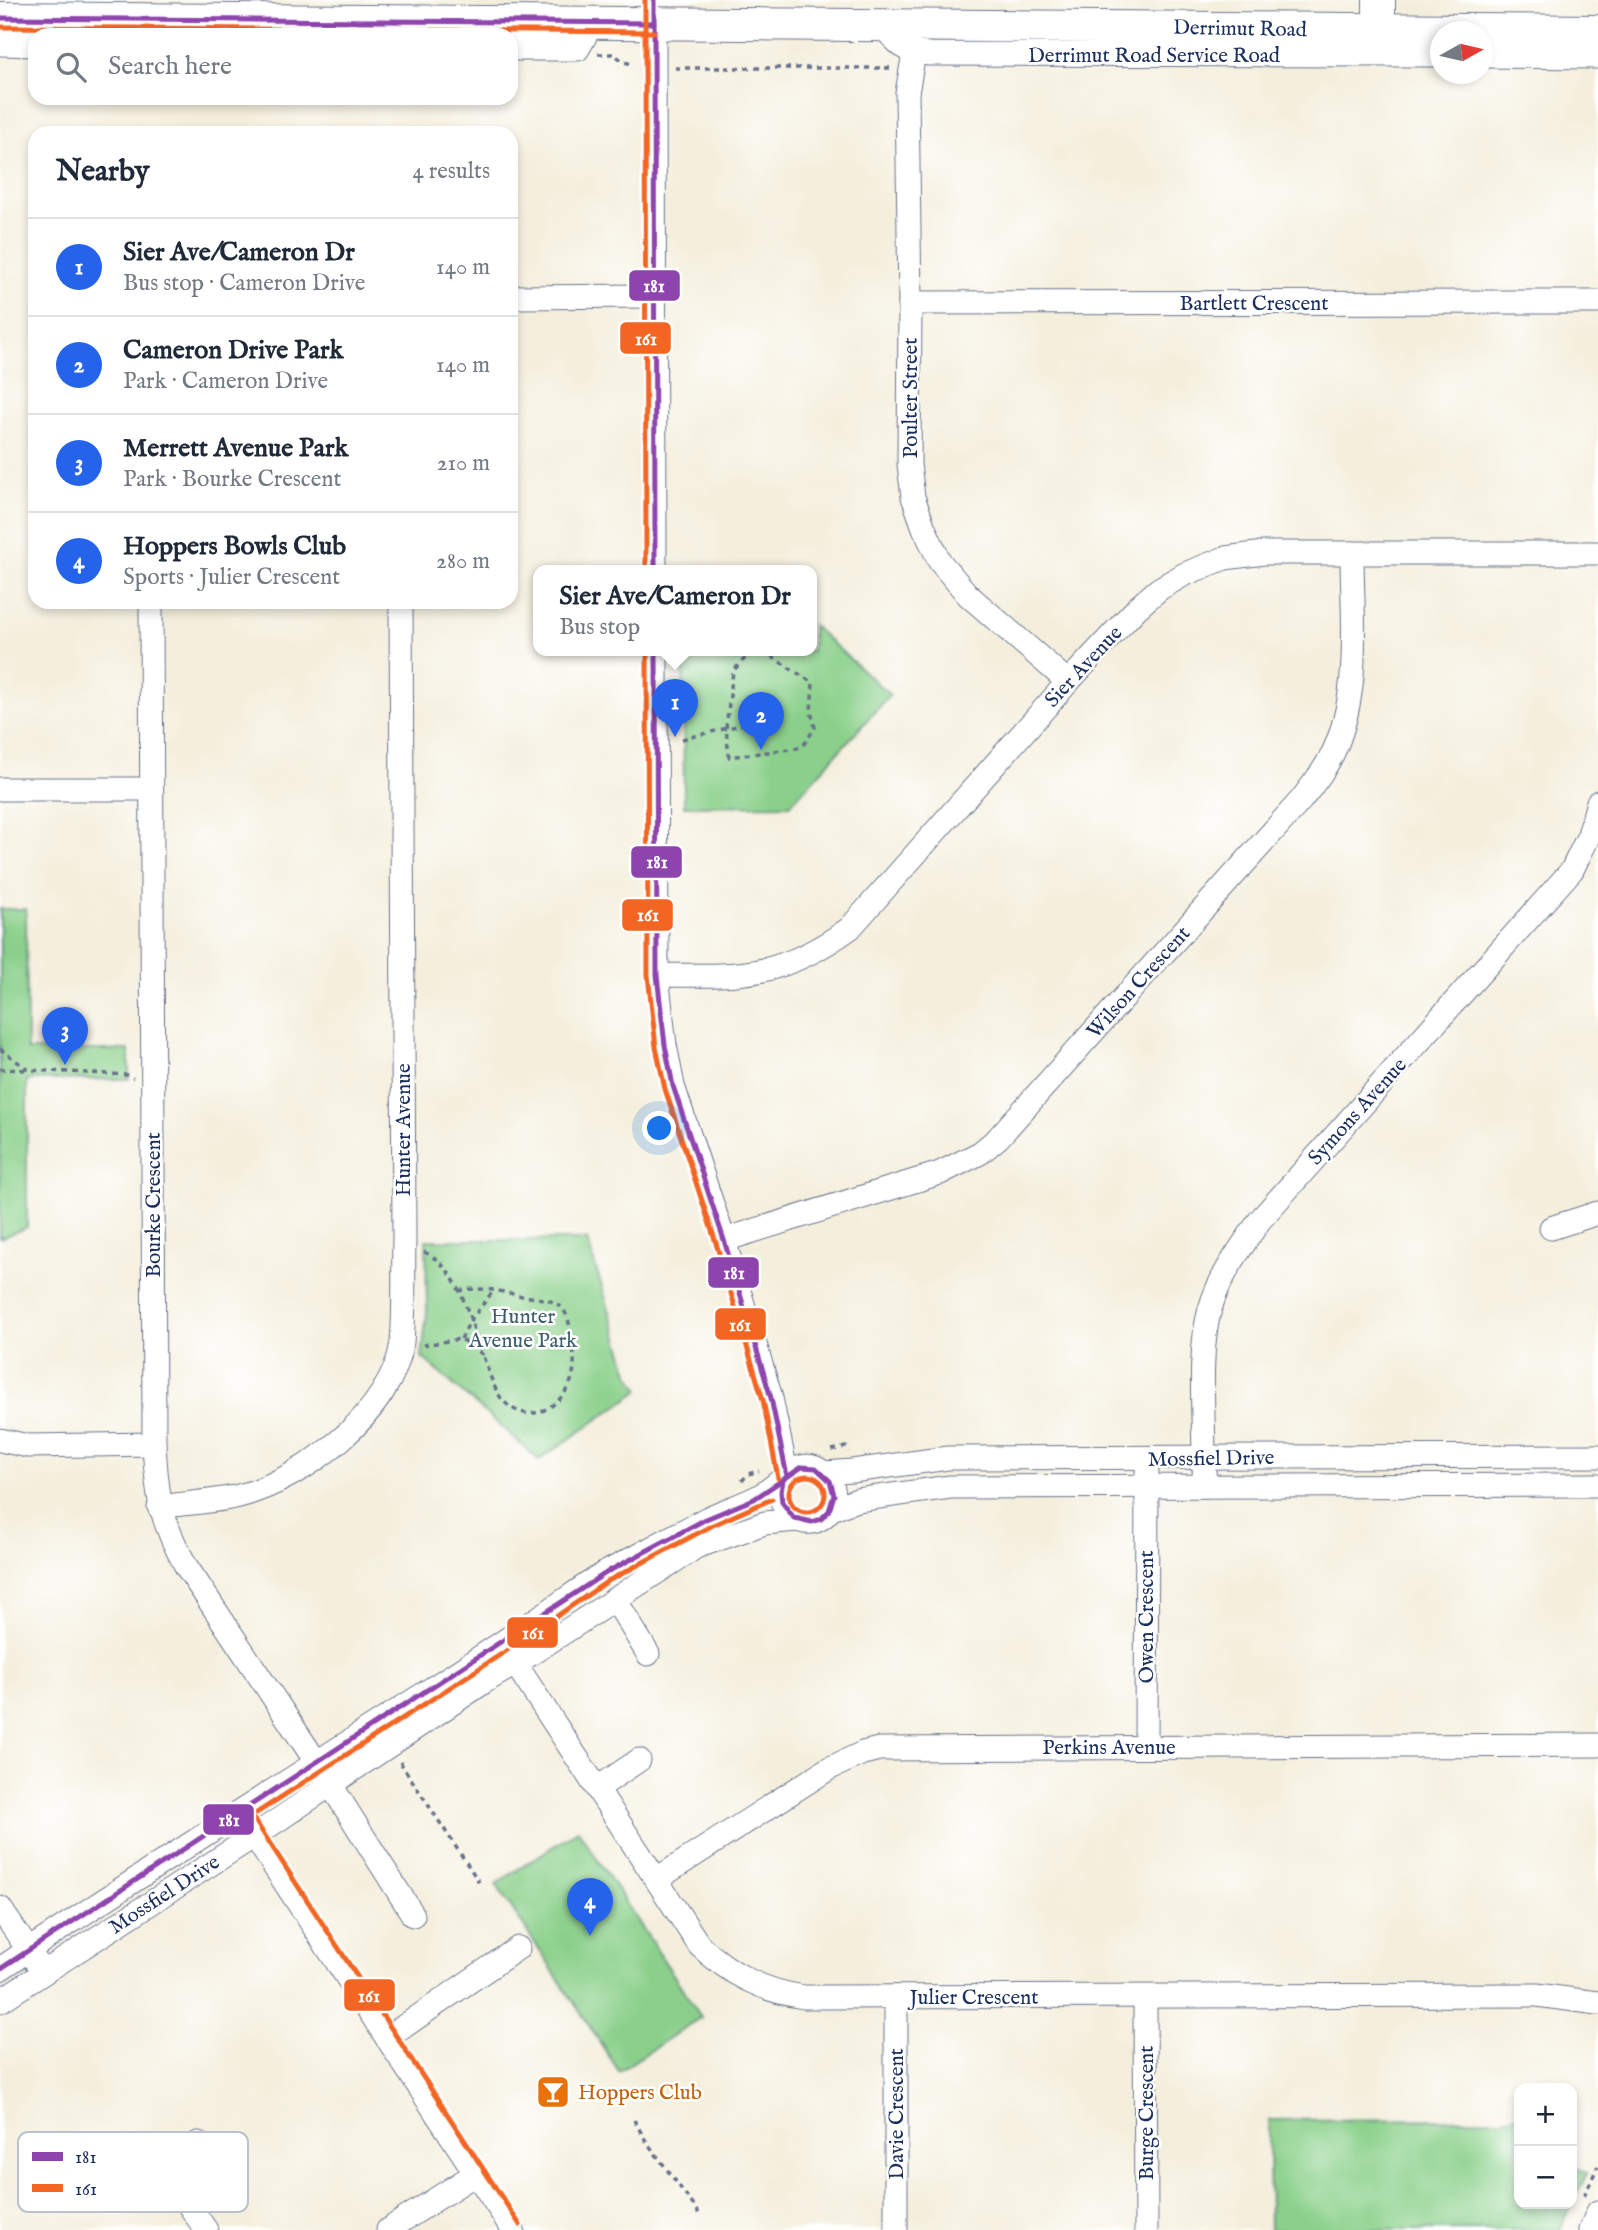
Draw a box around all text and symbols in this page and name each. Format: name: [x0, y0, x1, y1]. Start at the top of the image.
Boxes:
street label: Derrimut Road: [1173, 15, 1308, 44]
north arrow: [1430, 21, 1493, 84]
search box: [28, 28, 518, 105]
street label: Derrimut Road Service Road: [1028, 43, 1281, 70]
icon: search: [52, 48, 90, 86]
text: Search here: [108, 50, 232, 83]
text: Nearby: [56, 153, 149, 191]
text: 4 results: [412, 157, 490, 186]
text: Sier Ave/Cameron Dr: [123, 236, 355, 269]
text: 1: [75, 253, 83, 282]
text: 140 m: [436, 253, 490, 282]
text: Bus stop · Cameron Drive: [123, 269, 365, 298]
line badge: 181: [628, 269, 681, 302]
text: 181: [643, 275, 665, 299]
street label: Bartlett Crescent: [1180, 291, 1328, 318]
line badge: 161: [619, 321, 672, 355]
text: 161: [635, 328, 657, 352]
text: Cameron Drive Park: [123, 334, 343, 367]
street label: Poulter Street: [898, 338, 925, 458]
text: 2: [74, 351, 84, 380]
text: 140 m: [436, 351, 490, 380]
text: Park · Cameron Drive: [123, 367, 328, 396]
text: Merrett Avenue Park: [123, 432, 348, 465]
text: 3: [75, 449, 83, 478]
text: 210 m: [437, 449, 490, 478]
text: Park · Bourke Crescent: [123, 465, 341, 494]
text: Hoppers Bowls Club: [123, 530, 346, 563]
text: 4: [73, 547, 85, 576]
text: 280 m: [436, 547, 490, 576]
text: Sports · Julier Crescent: [123, 563, 340, 592]
popup: [533, 565, 817, 656]
text: Sier Ave/Cameron Dr: [559, 580, 791, 613]
text: Bus stop: [559, 613, 640, 642]
street label: Sier Avenue: [1039, 620, 1129, 714]
pin: 1: [652, 679, 698, 737]
pin: 2: [738, 692, 784, 750]
line badge: 181: [630, 845, 683, 879]
text: 181: [646, 851, 668, 875]
line badge: 161: [621, 898, 674, 932]
text: 161: [637, 904, 659, 928]
street label: Wilson Crescent: [1081, 921, 1197, 1045]
pin: 3: [42, 1007, 88, 1065]
street label: Symons Avenue: [1303, 1052, 1414, 1171]
street label: Hunter Avenue: [391, 1063, 418, 1197]
your location: [642, 1111, 676, 1145]
street label: Bourke Crescent: [141, 1132, 168, 1278]
line badge: 181: [707, 1256, 760, 1289]
text: 181: [723, 1262, 745, 1286]
park label: Hunter Avenue Park: [468, 1304, 578, 1355]
line badge: 161: [714, 1307, 767, 1341]
text: 161: [729, 1314, 751, 1338]
street label: Mossfiel Drive: [1147, 1445, 1275, 1474]
street label: Owen Crescent: [1134, 1550, 1161, 1684]
line badge: 161: [506, 1616, 559, 1649]
text: 161: [522, 1622, 544, 1646]
street label: Perkins Avenue: [1042, 1735, 1176, 1762]
line badge: 181: [202, 1803, 255, 1836]
text: 181: [218, 1809, 240, 1833]
street label: Mossfiel Drive: [104, 1849, 226, 1941]
pin: 4: [567, 1878, 613, 1936]
line badge: 161: [343, 1978, 396, 2012]
text: 161: [358, 1985, 380, 2009]
street label: Julier Crescent: [908, 1985, 1038, 2012]
street label: Burge Crescent: [1134, 2046, 1161, 2180]
street label: Davie Crescent: [884, 2048, 911, 2180]
bar icon: Hoppers Club: [534, 2073, 572, 2111]
place label: Hoppers Club: [578, 2080, 702, 2107]
map controls: [1514, 2083, 1577, 2209]
button: +: [1514, 2083, 1577, 2146]
legend: [18, 2132, 248, 2212]
text: 181: [75, 2146, 97, 2170]
button: −: [1514, 2146, 1577, 2209]
text: 161: [75, 2178, 97, 2202]

